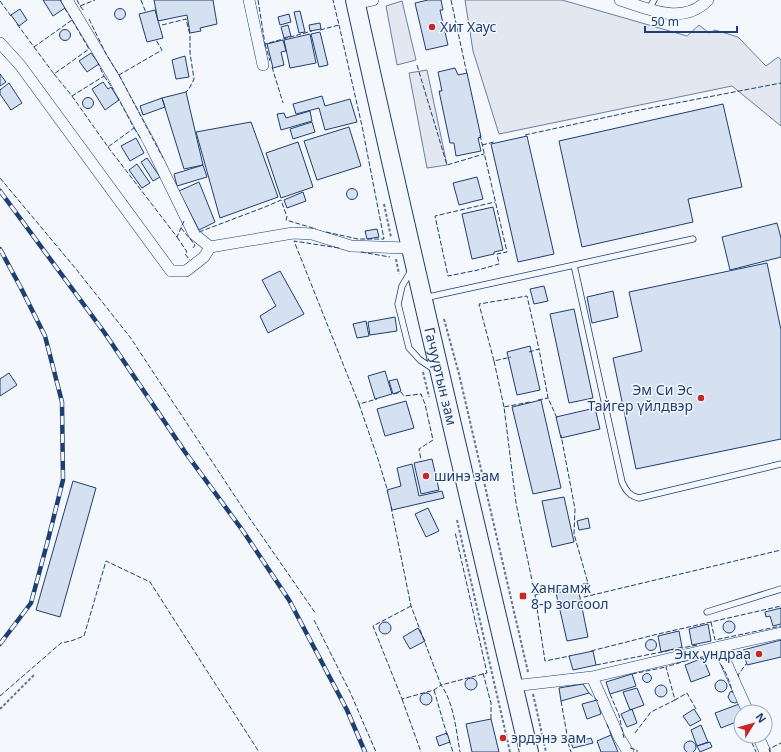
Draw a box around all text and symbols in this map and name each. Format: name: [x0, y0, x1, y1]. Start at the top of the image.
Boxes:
scale bar: [645, 8, 737, 34]
text: 50 m: [651, 13, 679, 30]
place label: Хит Хаус: [440, 17, 497, 36]
marker: Хит Хаус: [427, 22, 437, 32]
street label: Гачууртын зам: [420, 325, 462, 427]
place label: Эм Си Эс Тайгер үйлдвэр: [588, 380, 693, 415]
marker: Эм Си Эс Тайгер үйлдвэр: [696, 393, 706, 403]
place label: шинэ зам: [434, 466, 500, 485]
marker: шинэ зам: [421, 471, 431, 481]
place label: Хангамж 8-р зогсоол: [531, 578, 608, 613]
marker: Хангамж 8-р зогсоол: [518, 591, 528, 601]
place label: Энх ундраа: [674, 644, 751, 663]
marker: Энх ундраа: [754, 649, 764, 659]
north arrow: [733, 704, 773, 744]
text: N: [753, 710, 770, 726]
place label: эрдэнэ зам: [511, 728, 586, 747]
marker: эрдэнэ зам: [498, 733, 508, 743]

